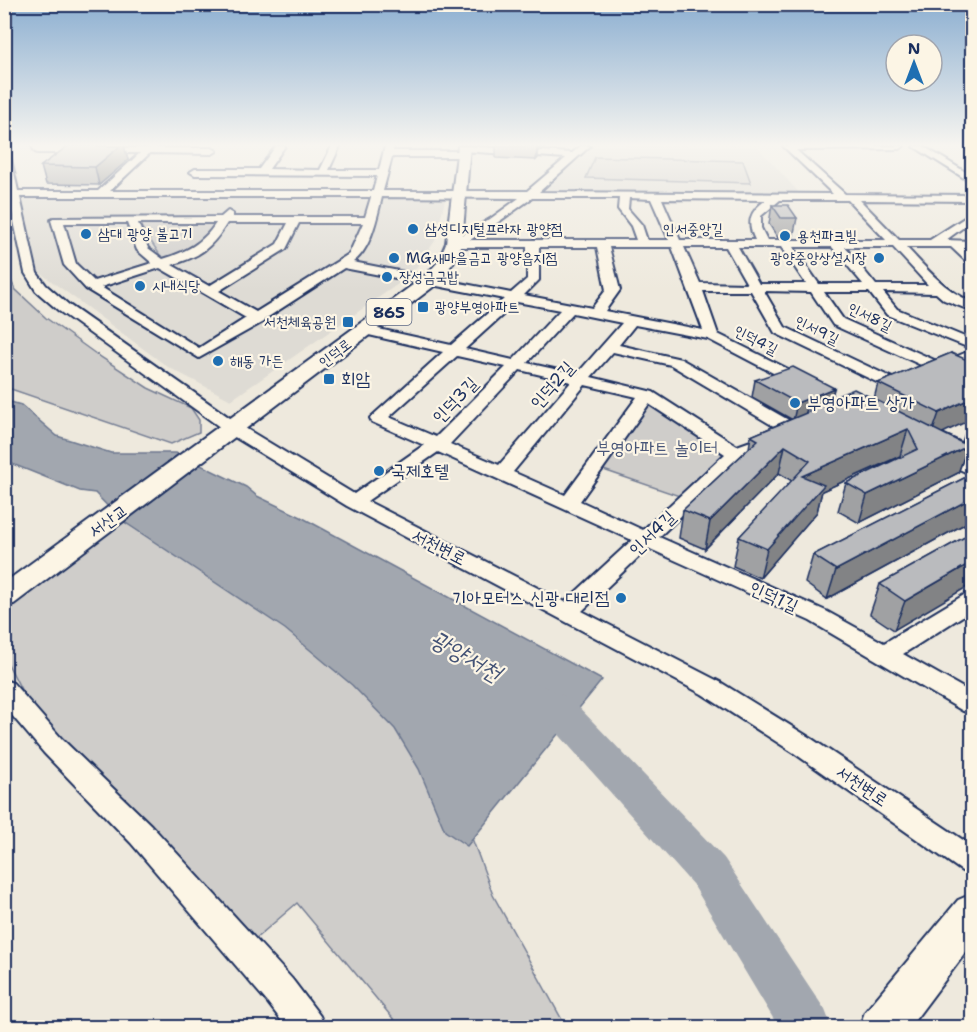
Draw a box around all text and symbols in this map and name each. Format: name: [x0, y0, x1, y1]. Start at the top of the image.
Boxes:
north arrow: [884, 33, 944, 93]
text: N: [908, 38, 920, 59]
place label: 삼성디지털프라자 광양점: [425, 219, 563, 239]
street label: 인서중앙길: [663, 219, 723, 239]
marker: 삼성디지털프라자 광양점: [406, 222, 420, 236]
place label: 삼대 광양 불고기: [98, 224, 193, 244]
place label: 용천파크빌: [797, 226, 857, 246]
marker: 삼대 광양 불고기: [79, 227, 93, 241]
marker: 용천파크빌: [778, 229, 792, 243]
place label: MG새마을금고 광양읍지점: [406, 248, 558, 268]
place label: 광양중앙상설시장: [770, 248, 867, 268]
marker: MG새마을금고 광양읍지점: [387, 251, 401, 265]
marker: 광양중앙상설시장: [872, 251, 886, 265]
place label: 장성금국밥: [399, 267, 459, 287]
marker: 장성금국밥: [380, 270, 394, 284]
place label: 시내식당: [152, 276, 200, 296]
marker: 시내식당: [133, 279, 147, 293]
place label: 광양부영아파트: [435, 297, 520, 317]
street label: 인서8길: [845, 298, 895, 336]
road number: 865: [366, 299, 412, 325]
marker: 광양부영아파트: [416, 300, 430, 314]
street label: 인서9길: [792, 311, 842, 349]
place label: 서천체육공원: [264, 312, 336, 332]
marker: 서천체육공원: [341, 315, 355, 329]
street label: 인덕4길: [731, 320, 781, 360]
street label: 인덕로: [315, 334, 355, 372]
place label: 해동 가든: [230, 351, 283, 371]
marker: 해동 가든: [211, 354, 225, 368]
street label: 인덕2길: [525, 356, 580, 414]
place label: 회암: [341, 367, 370, 391]
street label: 인덕3길: [427, 371, 483, 428]
marker: 회암: [322, 372, 336, 386]
place label: 부영아파트 상가: [807, 391, 915, 415]
marker: 부영아파트 상가: [788, 396, 802, 410]
park label: 부영아파트 놀이터: [596, 436, 718, 460]
place label: 국제호텔: [391, 459, 449, 483]
marker: 국제호텔: [372, 464, 386, 478]
street label: 서산교: [83, 499, 133, 543]
street label: 인서4길: [624, 505, 681, 561]
street label: 서천변로: [408, 523, 470, 571]
street label: 인덕1길: [746, 576, 803, 619]
place label: 기아모터스 신광 대리점: [452, 586, 610, 610]
marker: 기아모터스 신광 대리점: [614, 591, 628, 605]
water label: 광양서천: [425, 623, 510, 691]
street label: 서천변로: [831, 760, 893, 812]

